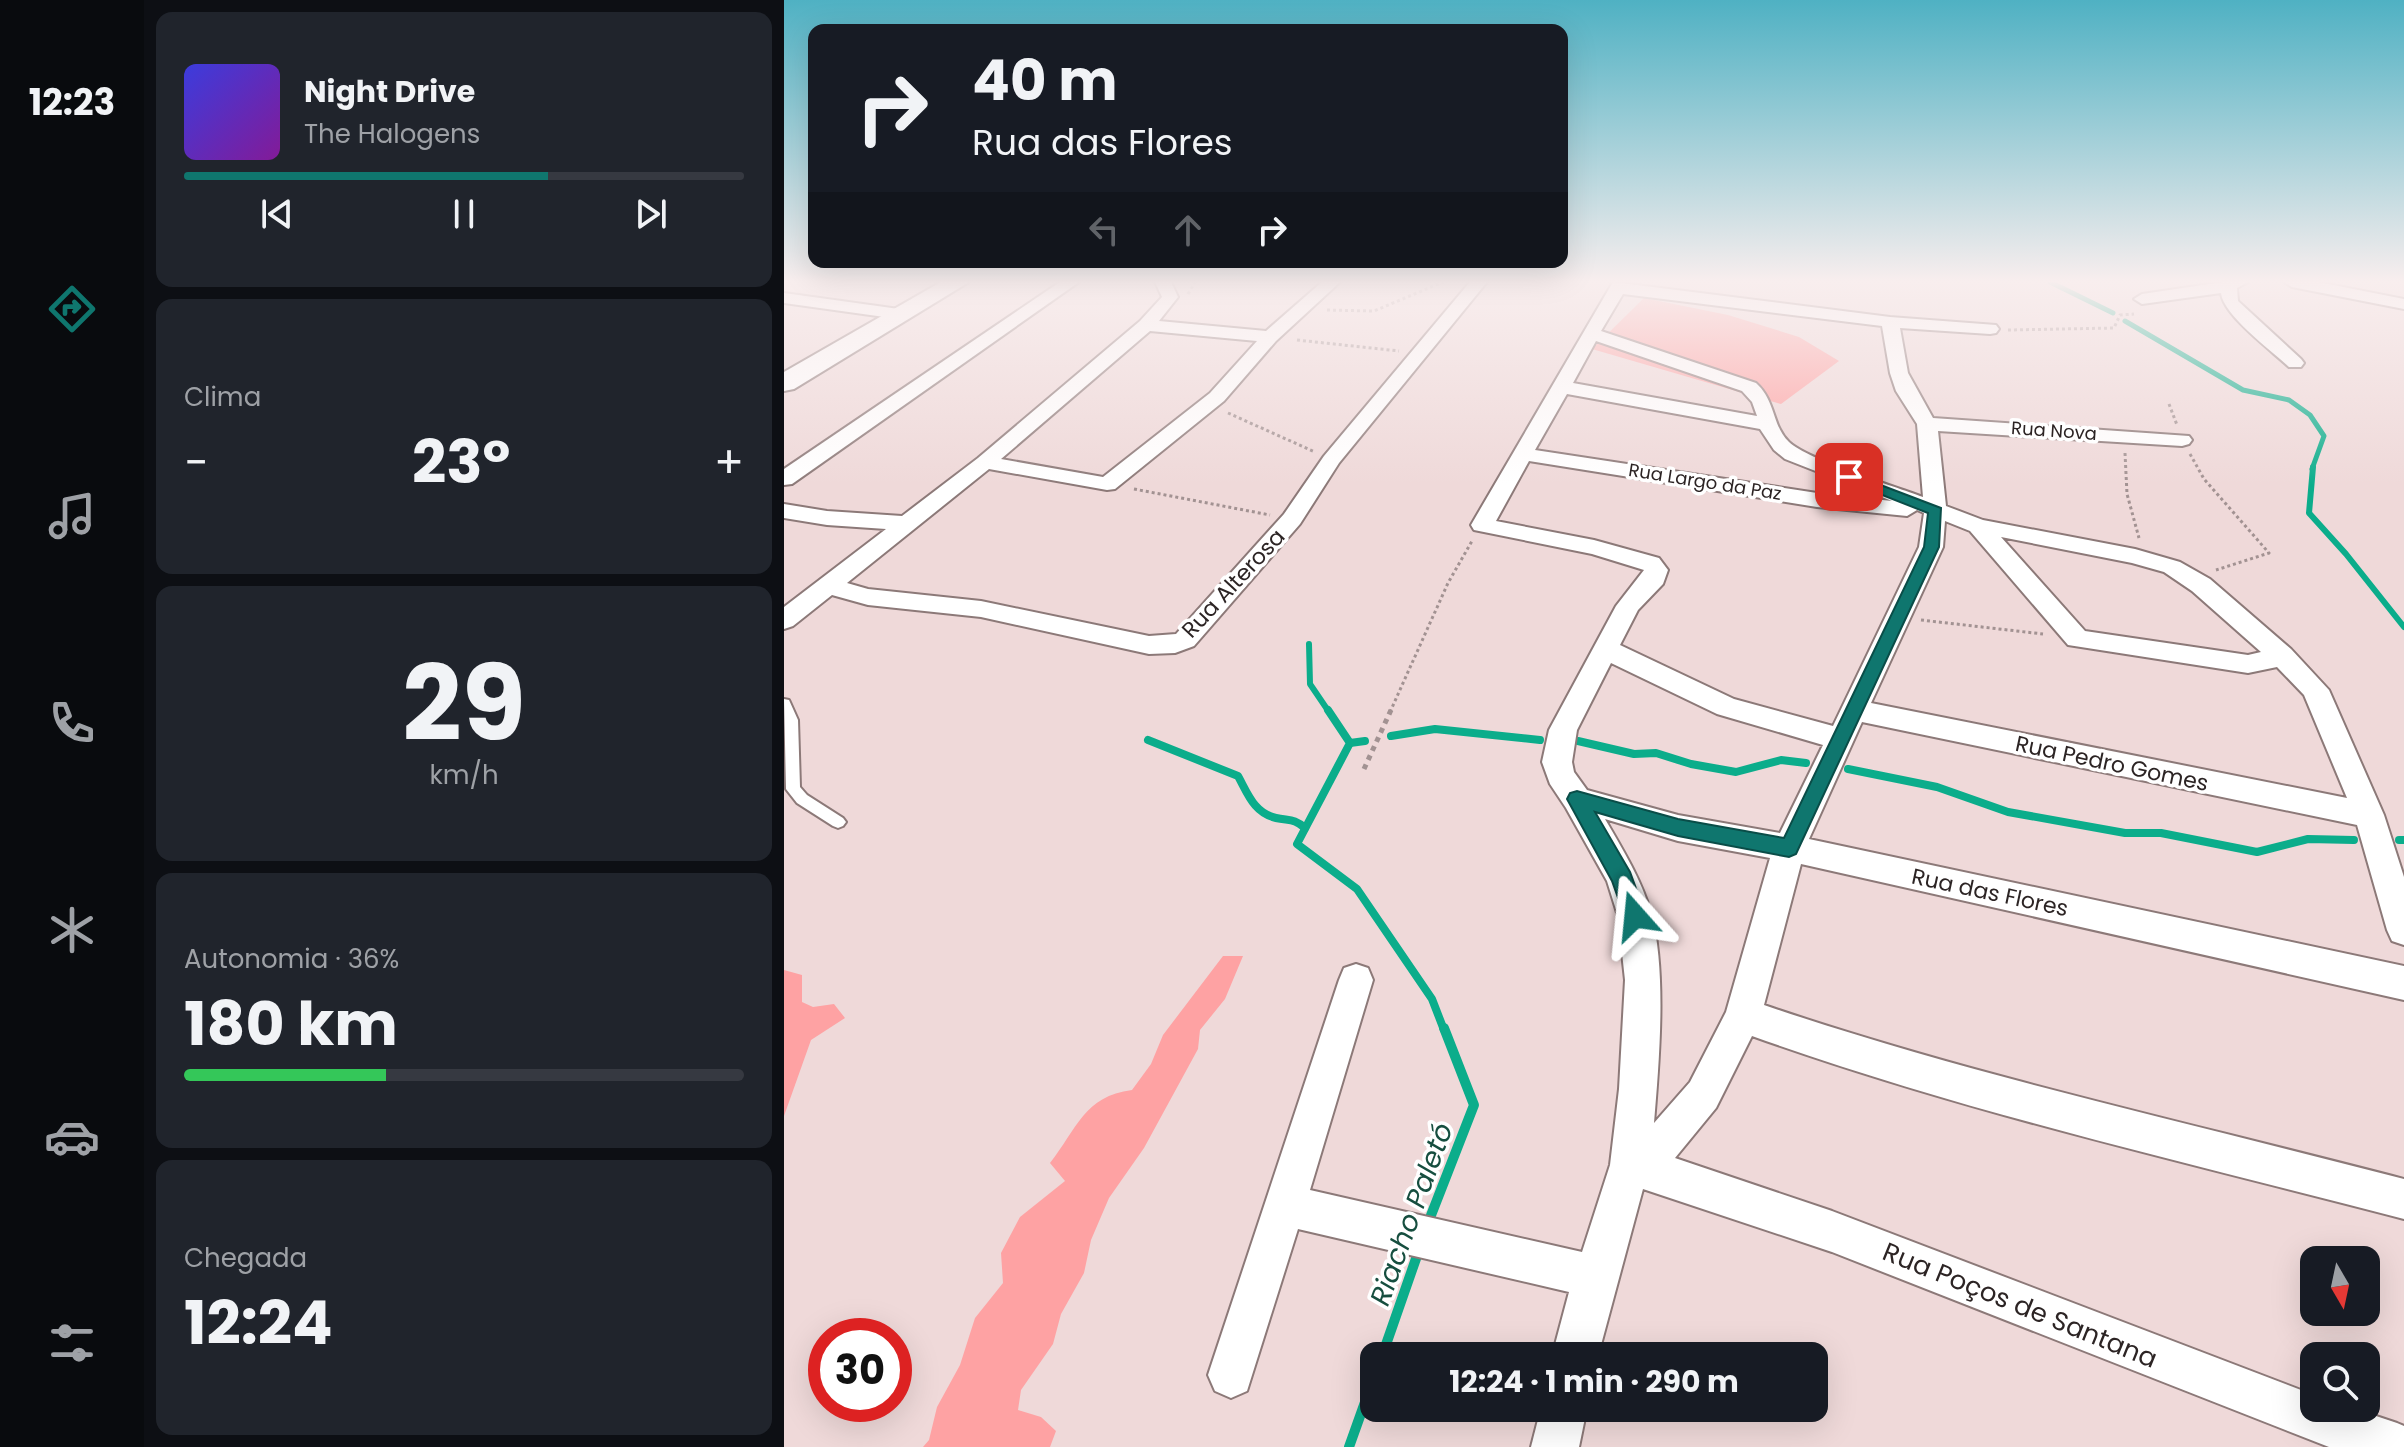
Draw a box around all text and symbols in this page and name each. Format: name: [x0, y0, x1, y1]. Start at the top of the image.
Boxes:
text: 40 m: [972, 41, 1118, 120]
icon: right: [840, 56, 944, 160]
text: Night Drive: [304, 70, 475, 113]
text: 12:23: [29, 77, 115, 128]
text: The Halogens: [304, 116, 480, 152]
text: Rua das Flores: [972, 117, 1233, 168]
icon: previous: [255, 192, 299, 236]
icon: pause: [442, 192, 486, 236]
icon: next: [629, 192, 673, 236]
icon: left: [1082, 208, 1126, 252]
icon: ahead: [1166, 208, 1210, 252]
icon: right: [1250, 208, 1294, 252]
icon: directions: [44, 281, 100, 337]
text: Clima: [184, 379, 261, 415]
street label: Rua Nova: [2010, 415, 2098, 446]
text: 23°: [412, 420, 510, 504]
text: −: [184, 432, 208, 493]
text: +: [714, 432, 744, 493]
pin: [1815, 443, 1883, 511]
icon: arrive: [1827, 455, 1871, 499]
street label: Rua Largo da Paz: [1627, 457, 1783, 506]
icon: music: [44, 488, 100, 544]
street label: Rua Alterosa: [1175, 522, 1292, 645]
text: 29: [402, 631, 526, 776]
icon: phone: [44, 695, 100, 751]
street label: Rua Pedro Gomes: [2013, 728, 2211, 799]
text: km/h: [429, 757, 499, 793]
street label: Rua das Flores: [1909, 861, 2071, 924]
position arrow: [1593, 874, 1677, 958]
icon: climate: [44, 902, 100, 958]
text: Autonomia · 36%: [184, 941, 399, 977]
text: 180 km: [184, 982, 398, 1066]
icon: car: [44, 1109, 100, 1165]
water label: Riacho Paletó: [1360, 1118, 1463, 1311]
street label: Rua Poços de Santana: [1877, 1233, 2163, 1377]
text: Chegada: [184, 1240, 307, 1276]
north arrow: [2300, 1246, 2380, 1326]
map controls: [2300, 1246, 2380, 1422]
text: 12:24: [184, 1281, 333, 1365]
icon: filters: [44, 1315, 100, 1371]
speed limit sign: 30: [808, 1318, 912, 1422]
button: search: [2300, 1342, 2380, 1422]
text: 12:24 · 1 min · 290 m: [1449, 1360, 1739, 1403]

